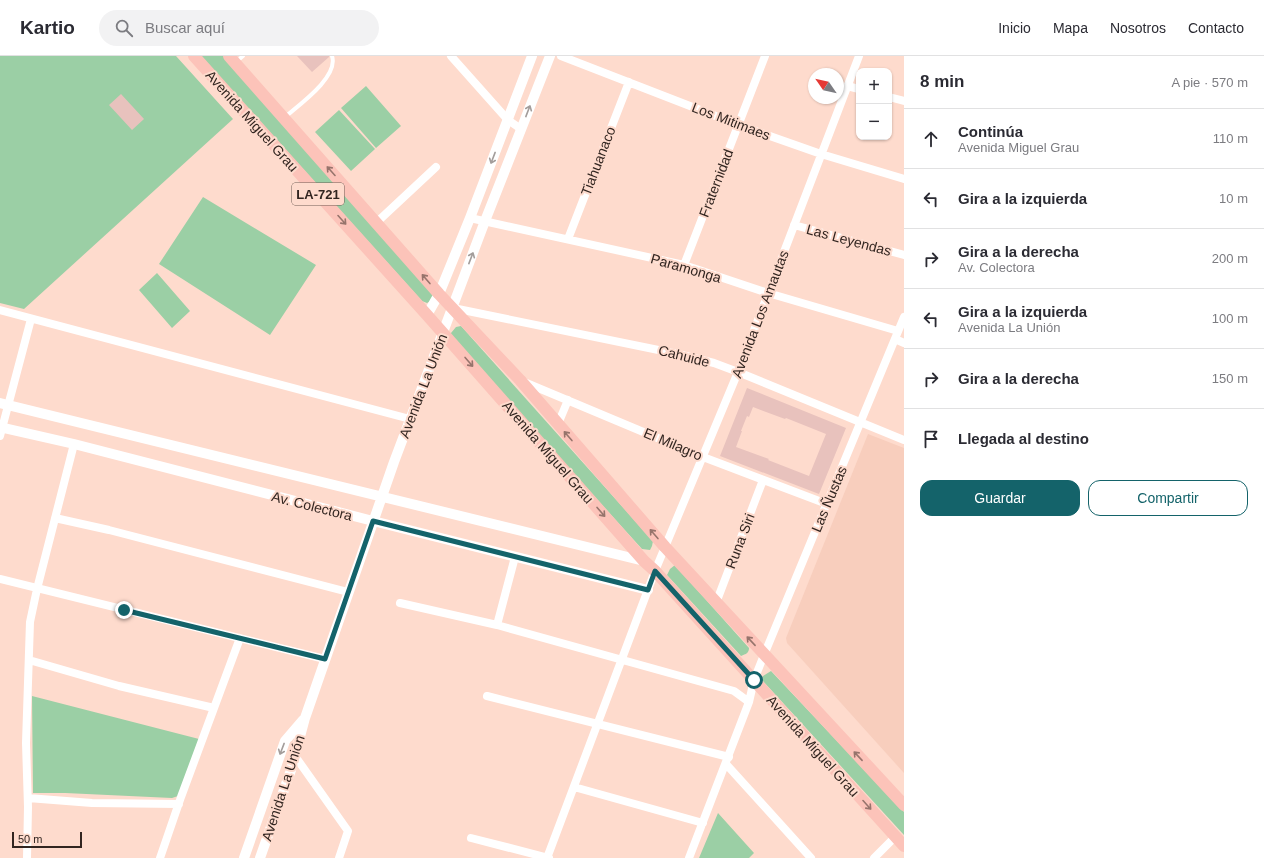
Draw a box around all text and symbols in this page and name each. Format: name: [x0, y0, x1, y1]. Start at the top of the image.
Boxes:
search box: [99, 10, 379, 46]
text: Kartio: [20, 17, 75, 38]
icon: search: [113, 17, 135, 39]
text: Buscar aquí: [145, 19, 225, 36]
text: Inicio: [998, 20, 1031, 36]
text: Mapa: [1053, 20, 1088, 36]
text: Nosotros: [1110, 20, 1166, 36]
text: Contacto: [1188, 20, 1244, 36]
street label: Avenida Miguel Grau: [202, 67, 302, 175]
north arrow: [808, 68, 844, 104]
map controls: [856, 68, 892, 140]
button: +: [856, 68, 892, 104]
text: 8 min: [920, 72, 964, 91]
text: A pie · 570 m: [1171, 75, 1248, 90]
street label: Los Mitimaes: [690, 99, 772, 143]
button: −: [856, 104, 892, 140]
one-way arrow: [525, 105, 533, 117]
text: Continúa: [958, 123, 1023, 140]
street label: Tiahuanaco: [578, 124, 619, 198]
icon: ahead: [920, 128, 942, 150]
text: 110 m: [1213, 131, 1248, 146]
text: Avenida Miguel Grau: [958, 140, 1079, 155]
street label: Fraternidad: [696, 147, 736, 219]
one-way arrow: [489, 151, 497, 163]
one-way arrow: [326, 166, 335, 176]
road number: LA-721: [292, 183, 344, 205]
icon: left: [920, 188, 942, 210]
text: Gira a la izquierda: [958, 190, 1087, 207]
text: 10 m: [1219, 191, 1248, 206]
one-way arrow: [337, 215, 346, 225]
street label: Las Leyendas: [805, 221, 893, 259]
text: Gira a la derecha: [958, 243, 1079, 260]
street label: Avenida Los Amautas: [728, 248, 792, 380]
icon: right: [920, 248, 942, 270]
street label: Paramonga: [649, 250, 723, 286]
text: 200 m: [1212, 251, 1248, 266]
one-way arrow: [468, 252, 476, 264]
text: Av. Colectora: [958, 260, 1035, 275]
one-way arrow: [422, 274, 431, 284]
text: Gira a la izquierda: [958, 303, 1087, 320]
icon: left: [920, 308, 942, 330]
text: 100 m: [1212, 311, 1248, 326]
text: Avenida La Unión: [958, 320, 1060, 335]
street label: Avenida La Unión: [396, 332, 450, 440]
street label: Cahuide: [657, 342, 711, 370]
one-way arrow: [464, 357, 473, 367]
icon: right: [920, 368, 942, 390]
text: Gira a la derecha: [958, 370, 1079, 387]
text: 150 m: [1212, 371, 1248, 386]
street label: Avenida Miguel Grau: [499, 398, 597, 506]
street label: El Milagro: [641, 424, 705, 464]
icon: arrive: [920, 428, 942, 450]
text: Llegada al destino: [958, 430, 1089, 447]
one-way arrow: [564, 431, 573, 442]
street label: Las Ñustas: [808, 464, 850, 534]
button: Guardar: [920, 480, 1080, 516]
button: Compartir: [1088, 480, 1248, 516]
street label: Av. Colectora: [270, 488, 354, 524]
one-way arrow: [596, 507, 606, 517]
street label: Runa Siri: [722, 511, 758, 571]
one-way arrow: [649, 529, 659, 539]
route end: [115, 601, 133, 619]
one-way arrow: [747, 636, 756, 646]
route start: [745, 671, 763, 689]
street label: Avenida Miguel Grau: [763, 692, 863, 800]
street label: Avenida La Unión: [258, 733, 308, 843]
one-way arrow: [277, 743, 285, 755]
one-way arrow: [854, 751, 863, 761]
one-way arrow: [862, 800, 872, 810]
scale bar: [12, 830, 82, 849]
text: 50 m: [18, 833, 42, 845]

